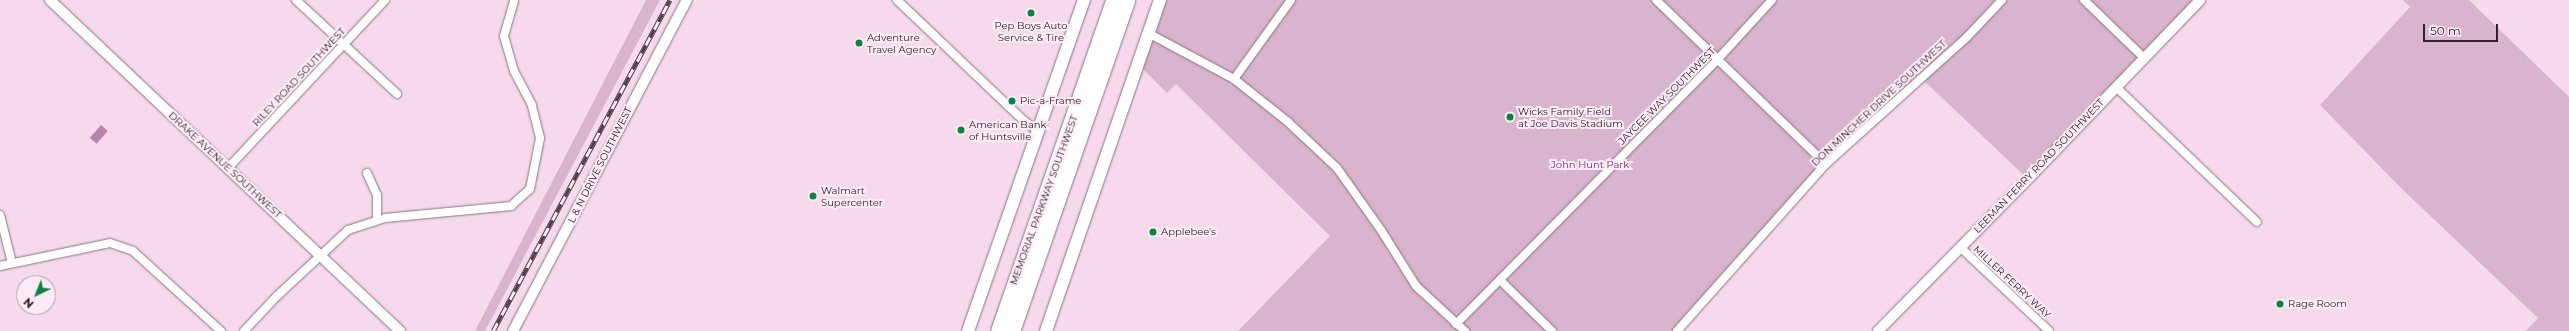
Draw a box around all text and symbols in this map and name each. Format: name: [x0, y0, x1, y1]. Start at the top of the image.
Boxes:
marker: Pep Boys Auto Service & Tire: [1026, 8, 1036, 18]
scale bar: [2425, 16, 2500, 42]
place label: Pep Boys Auto Service & Tire: [995, 19, 1067, 42]
text: 50 m: [2430, 23, 2461, 38]
street label: RILEY ROAD SOUTHWEST: [250, 25, 348, 129]
place label: Adventure Travel Agency: [867, 31, 936, 54]
street label: DON MINCHER DRIVE SOUTHWEST: [1809, 37, 1949, 169]
marker: Adventure Travel Agency: [854, 38, 864, 48]
street label: JAYCEE WAY SOUTHWEST: [1616, 45, 1718, 147]
place label: Pic-a-Frame: [1020, 95, 1081, 107]
marker: Pic-a-Frame: [1007, 96, 1017, 106]
street label: LEEMAN FERRY ROAD SOUTHWEST: [1971, 96, 2107, 236]
street label: L & N DRIVE SOUTHWEST: [565, 105, 635, 225]
place label: Wicks Family Field at Joe Davis Stadium: [1518, 105, 1623, 128]
street label: DRAKE AVENUE SOUTHWEST: [166, 109, 284, 221]
marker: Wicks Family Field at Joe Davis Stadium: [1505, 112, 1515, 122]
street label: MEMORIAL PARKWAY SOUTHWEST: [1008, 113, 1080, 287]
place label: American Bank of Huntsville: [969, 118, 1047, 142]
marker: American Bank of Huntsville: [956, 125, 966, 135]
park label: John Hunt Park: [1551, 159, 1629, 171]
place label: Walmart Supercenter: [821, 184, 883, 208]
marker: Walmart Supercenter: [808, 191, 818, 201]
place label: Applebee's: [1161, 226, 1216, 238]
marker: Applebee's: [1148, 227, 1158, 237]
street label: MILLER FERRY WAY: [1971, 243, 2053, 321]
north arrow: [16, 275, 56, 315]
text: N: [20, 295, 37, 311]
place label: Rage Room: [2288, 298, 2347, 310]
marker: Rage Room: [2275, 299, 2285, 309]

